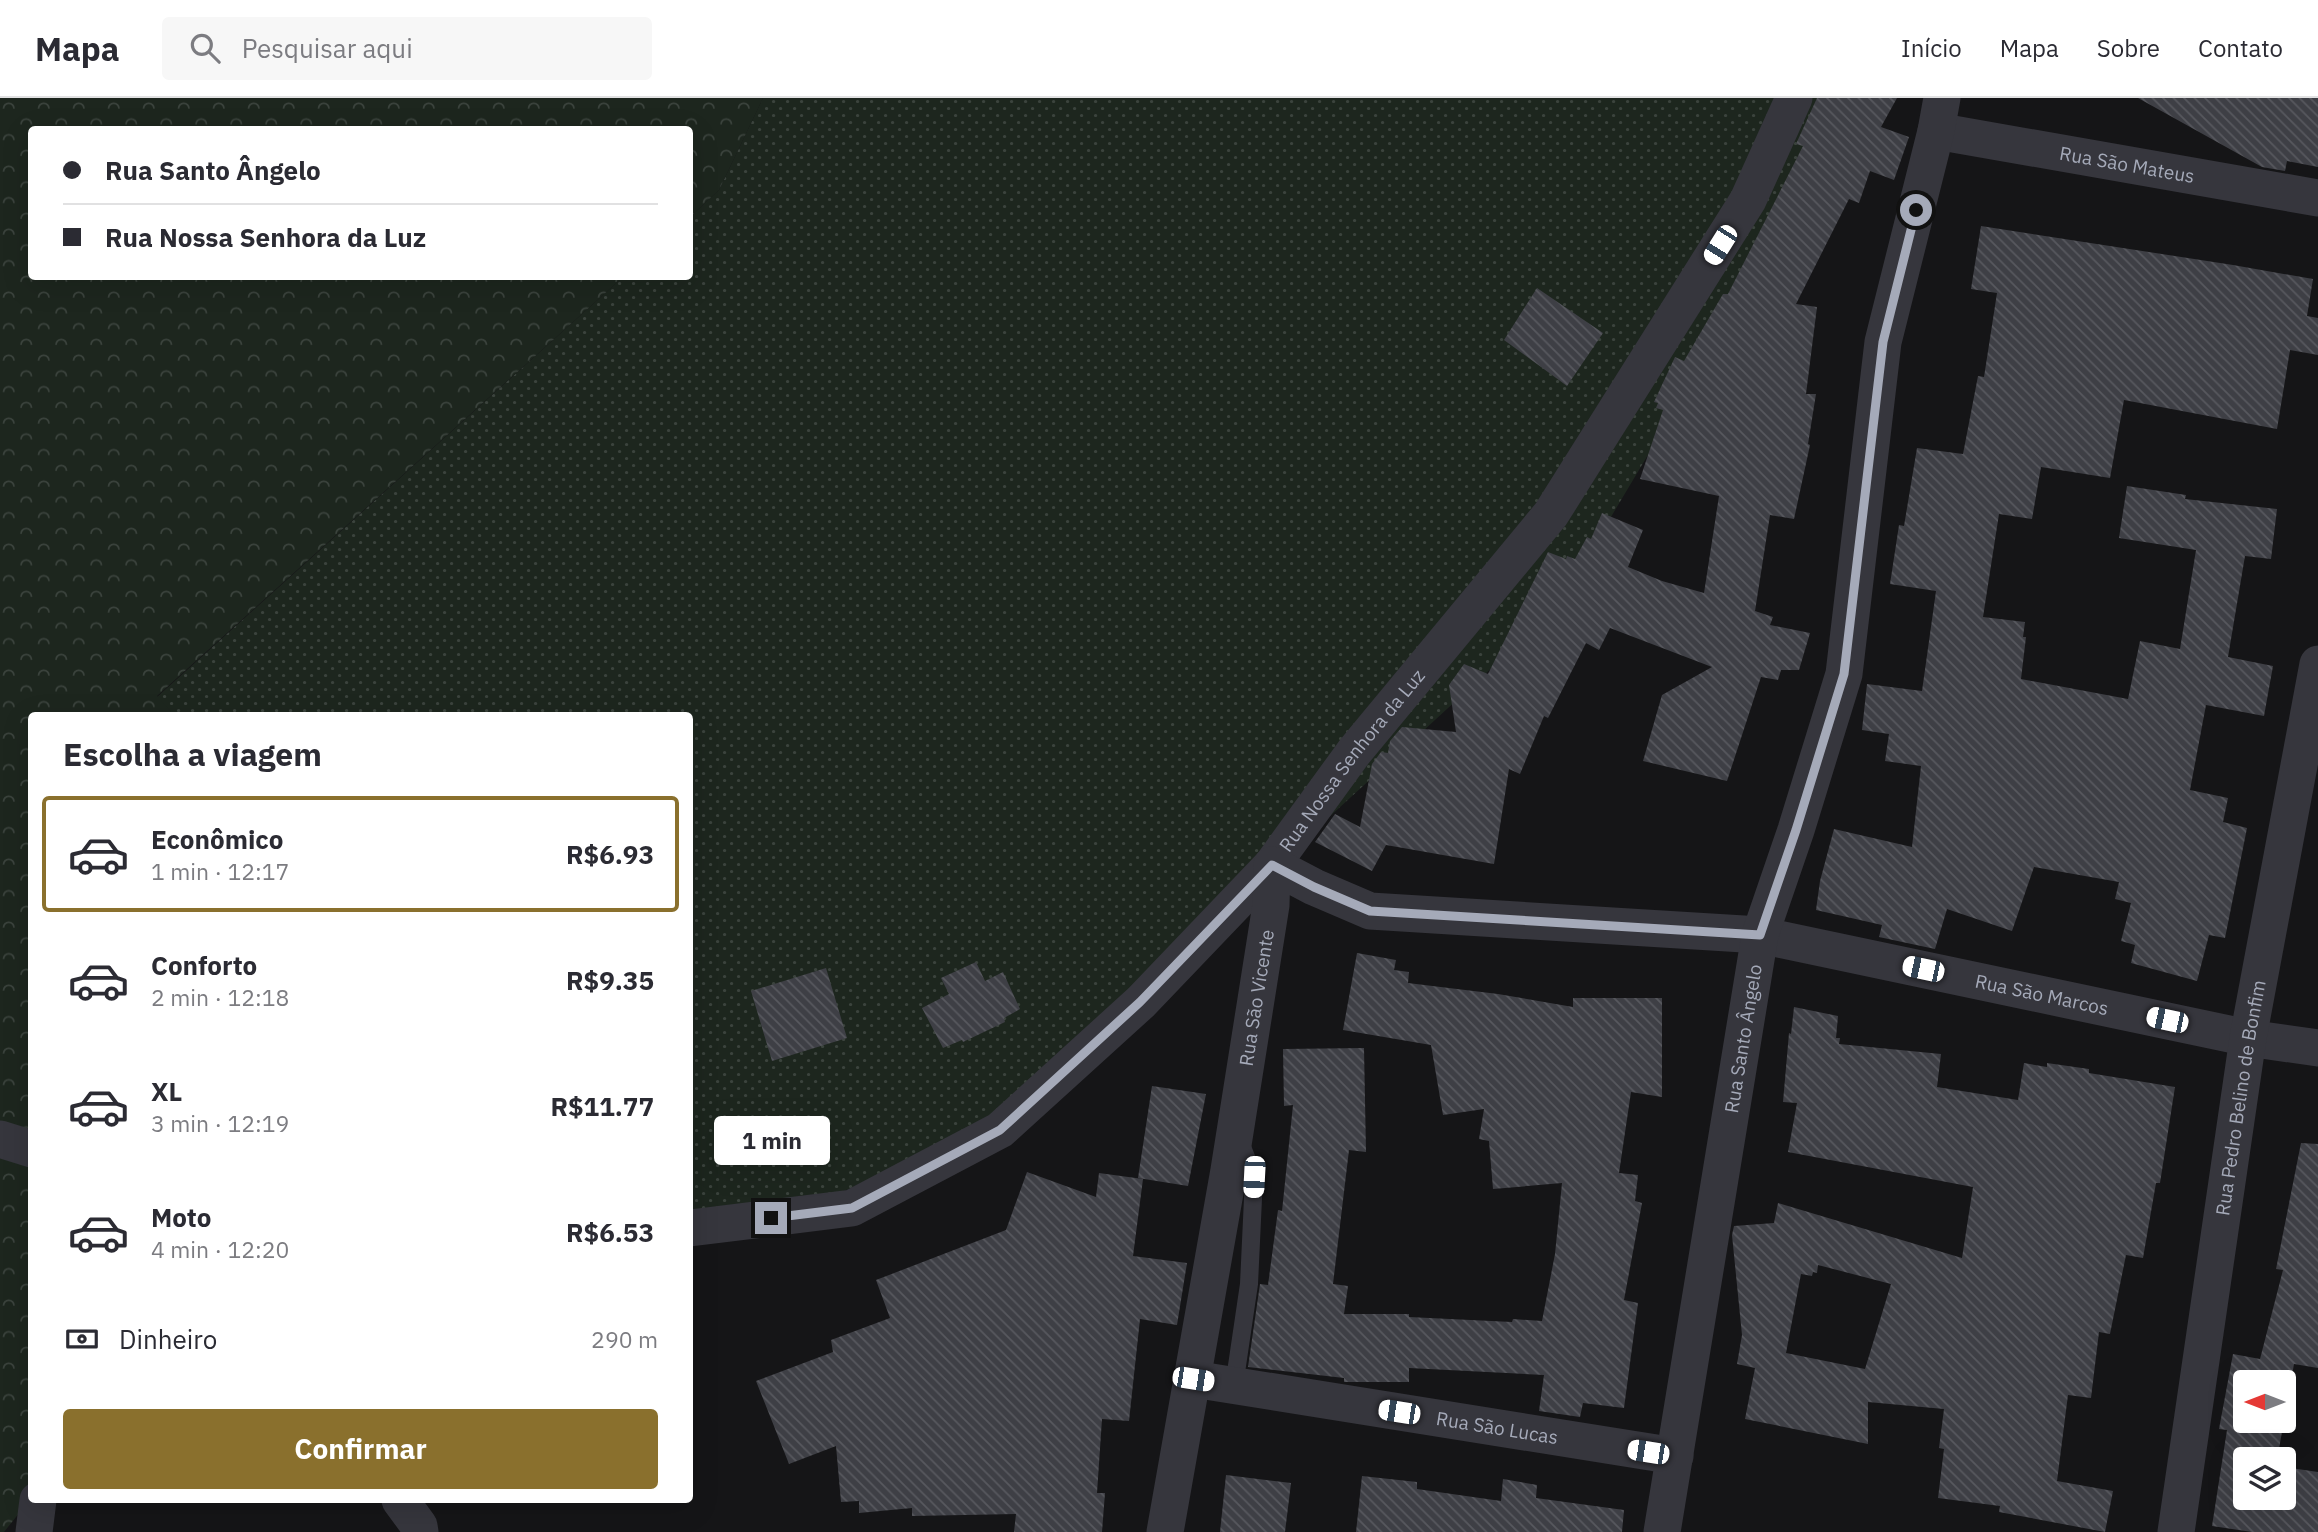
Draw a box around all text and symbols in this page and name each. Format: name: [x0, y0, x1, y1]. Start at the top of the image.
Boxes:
search box: [162, 17, 652, 80]
text: Mapa: [35, 27, 120, 70]
icon: search: [186, 29, 224, 67]
text: Pesquisar aqui: [242, 31, 413, 65]
text: Início: [1901, 32, 1962, 64]
text: Mapa: [2000, 32, 2059, 64]
text: Sobre: [2097, 32, 2160, 64]
text: Contato: [2198, 32, 2283, 64]
street label: Rua São Mateus: [2058, 141, 2196, 188]
text: Rua Santo Ângelo: [105, 153, 321, 187]
route start: [1900, 194, 1932, 226]
text: Rua Nossa Senhora da Luz: [105, 220, 426, 254]
car: [1700, 222, 1741, 268]
street label: Rua Nossa Senhora da Luz: [1274, 664, 1430, 857]
text: Escolha a viagem: [63, 733, 322, 775]
text: Econômico: [151, 822, 283, 856]
icon: car: [67, 823, 130, 886]
text: R$6.93: [566, 837, 654, 871]
text: 1 min · 12:17: [151, 856, 289, 886]
street label: Rua São Vicente: [1234, 928, 1279, 1068]
text: Conforto: [151, 948, 257, 982]
icon: car: [67, 949, 130, 1012]
car: [1901, 954, 1946, 984]
street label: Rua Santo Ângelo: [1719, 962, 1767, 1115]
text: R$9.35: [566, 963, 654, 997]
street label: Rua São Marcos: [1973, 969, 2111, 1020]
street label: Rua Pedro Belino de Bonfim: [2210, 978, 2271, 1217]
text: 2 min · 12:18: [151, 982, 289, 1012]
car: [2145, 1005, 2190, 1035]
text: XL: [151, 1074, 182, 1108]
icon: car: [67, 1075, 130, 1138]
text: R$11.77: [550, 1089, 654, 1123]
text: 3 min · 12:19: [151, 1108, 289, 1138]
callout: 1 min: [713, 1116, 829, 1166]
text: 1 min: [742, 1125, 802, 1155]
car: [1243, 1155, 1266, 1199]
text: Moto: [151, 1200, 211, 1234]
icon: car: [67, 1201, 130, 1264]
route end: [755, 1202, 787, 1234]
text: R$6.53: [566, 1215, 654, 1249]
text: 4 min · 12:20: [151, 1234, 289, 1264]
icon: cash: [63, 1320, 101, 1358]
text: Dinheiro: [119, 1322, 217, 1356]
text: 290 m: [591, 1324, 658, 1354]
car: [1171, 1365, 1216, 1393]
north arrow: [2233, 1370, 2296, 1433]
map controls: [2233, 1370, 2296, 1510]
car: [1377, 1398, 1422, 1426]
street label: Rua São Lucas: [1434, 1406, 1560, 1449]
button: Confirmar: [63, 1409, 658, 1489]
car: [1626, 1438, 1671, 1466]
button: layers: [2233, 1447, 2296, 1510]

